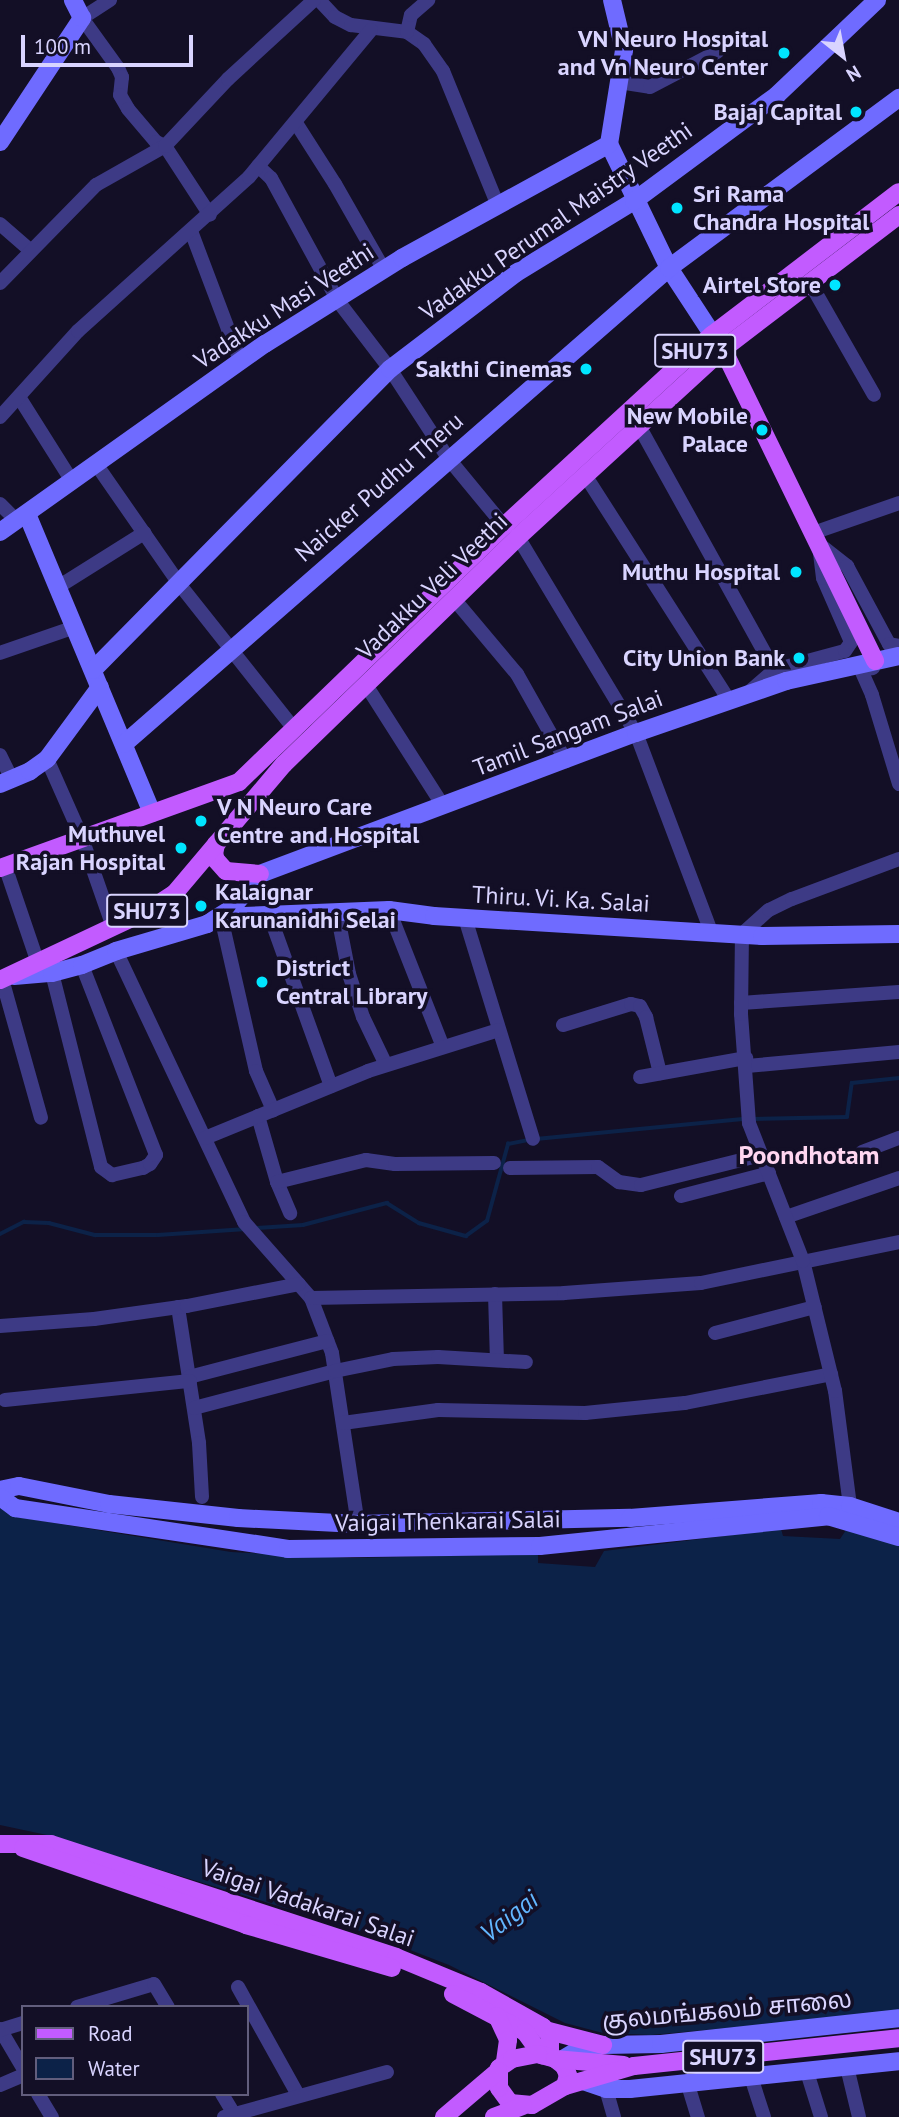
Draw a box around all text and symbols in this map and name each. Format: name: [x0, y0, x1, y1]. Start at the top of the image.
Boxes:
scale bar: [24, 21, 196, 65]
north arrow: [808, 21, 878, 91]
place label: VN Neuro Hospital and Vn Neuro Center: [557, 25, 768, 81]
text: 100 m: [34, 33, 91, 60]
marker: VN Neuro Hospital and Vn Neuro Center: [774, 43, 794, 63]
text: N: [842, 60, 865, 87]
place label: Bajaj Capital: [713, 98, 842, 126]
marker: Bajaj Capital: [848, 104, 864, 120]
street label: Vadakku Perumal Maistry Veethi: [414, 115, 698, 327]
place label: Sri Rama Chandra Hospital: [693, 180, 869, 236]
marker: Sri Rama Chandra Hospital: [667, 198, 687, 218]
street label: Vadakku Masi Veethi: [188, 237, 380, 375]
place label: Airtel Store: [703, 271, 821, 299]
marker: Airtel Store: [827, 277, 843, 293]
road number: SHU73: [653, 332, 737, 370]
place label: Sakthi Cinemas: [415, 355, 572, 383]
marker: Sakthi Cinemas: [578, 361, 594, 377]
place label: New Mobile Palace: [626, 402, 748, 458]
street label: Naicker Pudhu Theru: [289, 406, 469, 568]
marker: New Mobile Palace: [754, 422, 770, 438]
street label: Vadakku Veli Veethi: [350, 506, 514, 666]
place label: Muthu Hospital: [622, 558, 780, 586]
marker: Muthu Hospital: [786, 562, 806, 582]
place label: City Union Bank: [622, 644, 785, 672]
marker: City Union Bank: [791, 650, 807, 666]
street label: Tamil Sangam Salai: [469, 684, 667, 782]
place label: V N Neuro Care Centre and Hospital: [217, 793, 419, 849]
marker: V N Neuro Care Centre and Hospital: [191, 811, 211, 831]
place label: Muthuvel Rajan Hospital: [16, 820, 165, 876]
marker: Muthuvel Rajan Hospital: [171, 838, 191, 858]
place label: Kalaignar Karunanidhi Selai: [215, 878, 396, 934]
street label: Thiru. Vi. Ka. Salai: [468, 880, 654, 918]
road number: SHU73: [105, 891, 189, 930]
marker: Kalaignar Karunanidhi Selai: [193, 898, 209, 914]
place label: District Central Library: [276, 954, 428, 1010]
marker: District Central Library: [254, 974, 270, 990]
district label: Poondhotam: [738, 1139, 880, 1171]
street label: Vaigai Thenkarai Salai: [335, 1505, 561, 1537]
street label: Vaigai Vadakarai Salai: [197, 1853, 419, 1953]
water label: Vaigai: [474, 1884, 544, 1948]
street label: குலமங்கலம் சாலை: [601, 1985, 853, 2035]
legend: [21, 2005, 248, 2096]
text: Road: [88, 2020, 132, 2047]
road number: SHU73: [681, 2038, 765, 2076]
text: Water: [88, 2055, 140, 2082]

